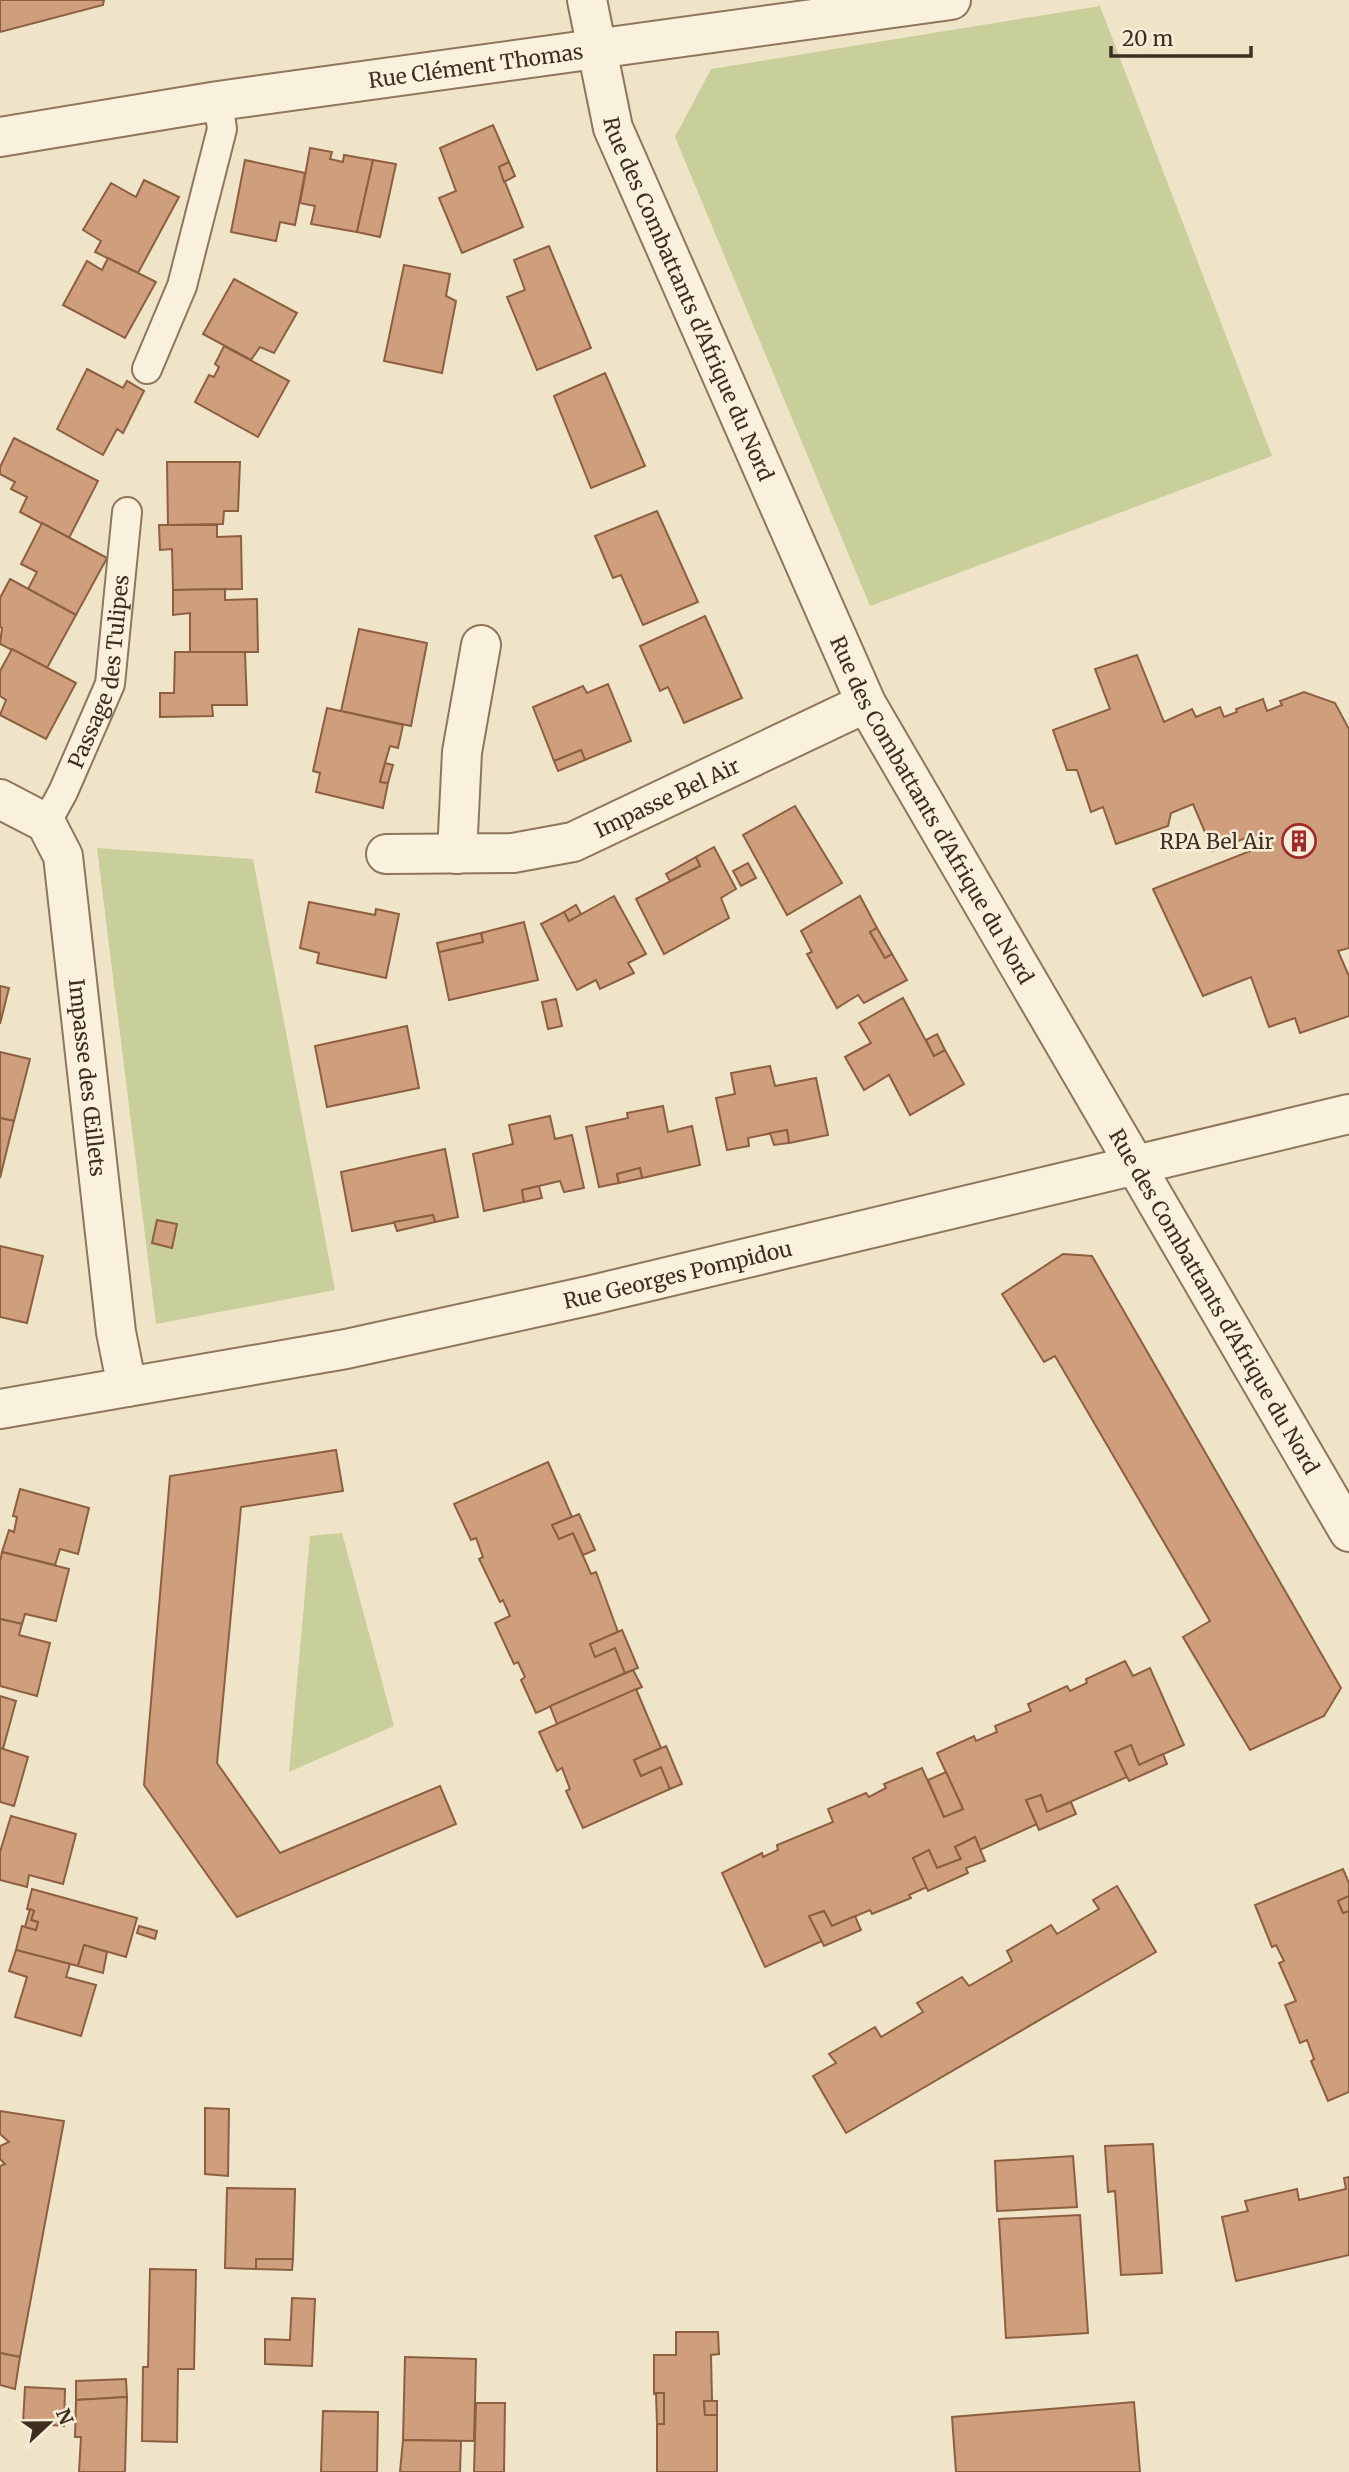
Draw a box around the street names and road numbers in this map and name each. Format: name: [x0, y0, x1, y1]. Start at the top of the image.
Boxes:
street label: Rue Clément Thomas: [367, 37, 585, 94]
street label: Rue des Combattants d'Afrique du Nord: [598, 115, 780, 485]
street label: Passage des Tulipes: [62, 573, 134, 772]
street label: Rue des Combattants d'Afrique du Nord: [825, 631, 1040, 989]
street label: Impasse Bel Air: [590, 752, 744, 843]
street label: Impasse des Œillets: [63, 977, 112, 1178]
street label: Rue des Combattants d'Afrique du Nord: [1103, 1124, 1326, 1479]
street label: Rue Georges Pompidou: [561, 1234, 795, 1314]

